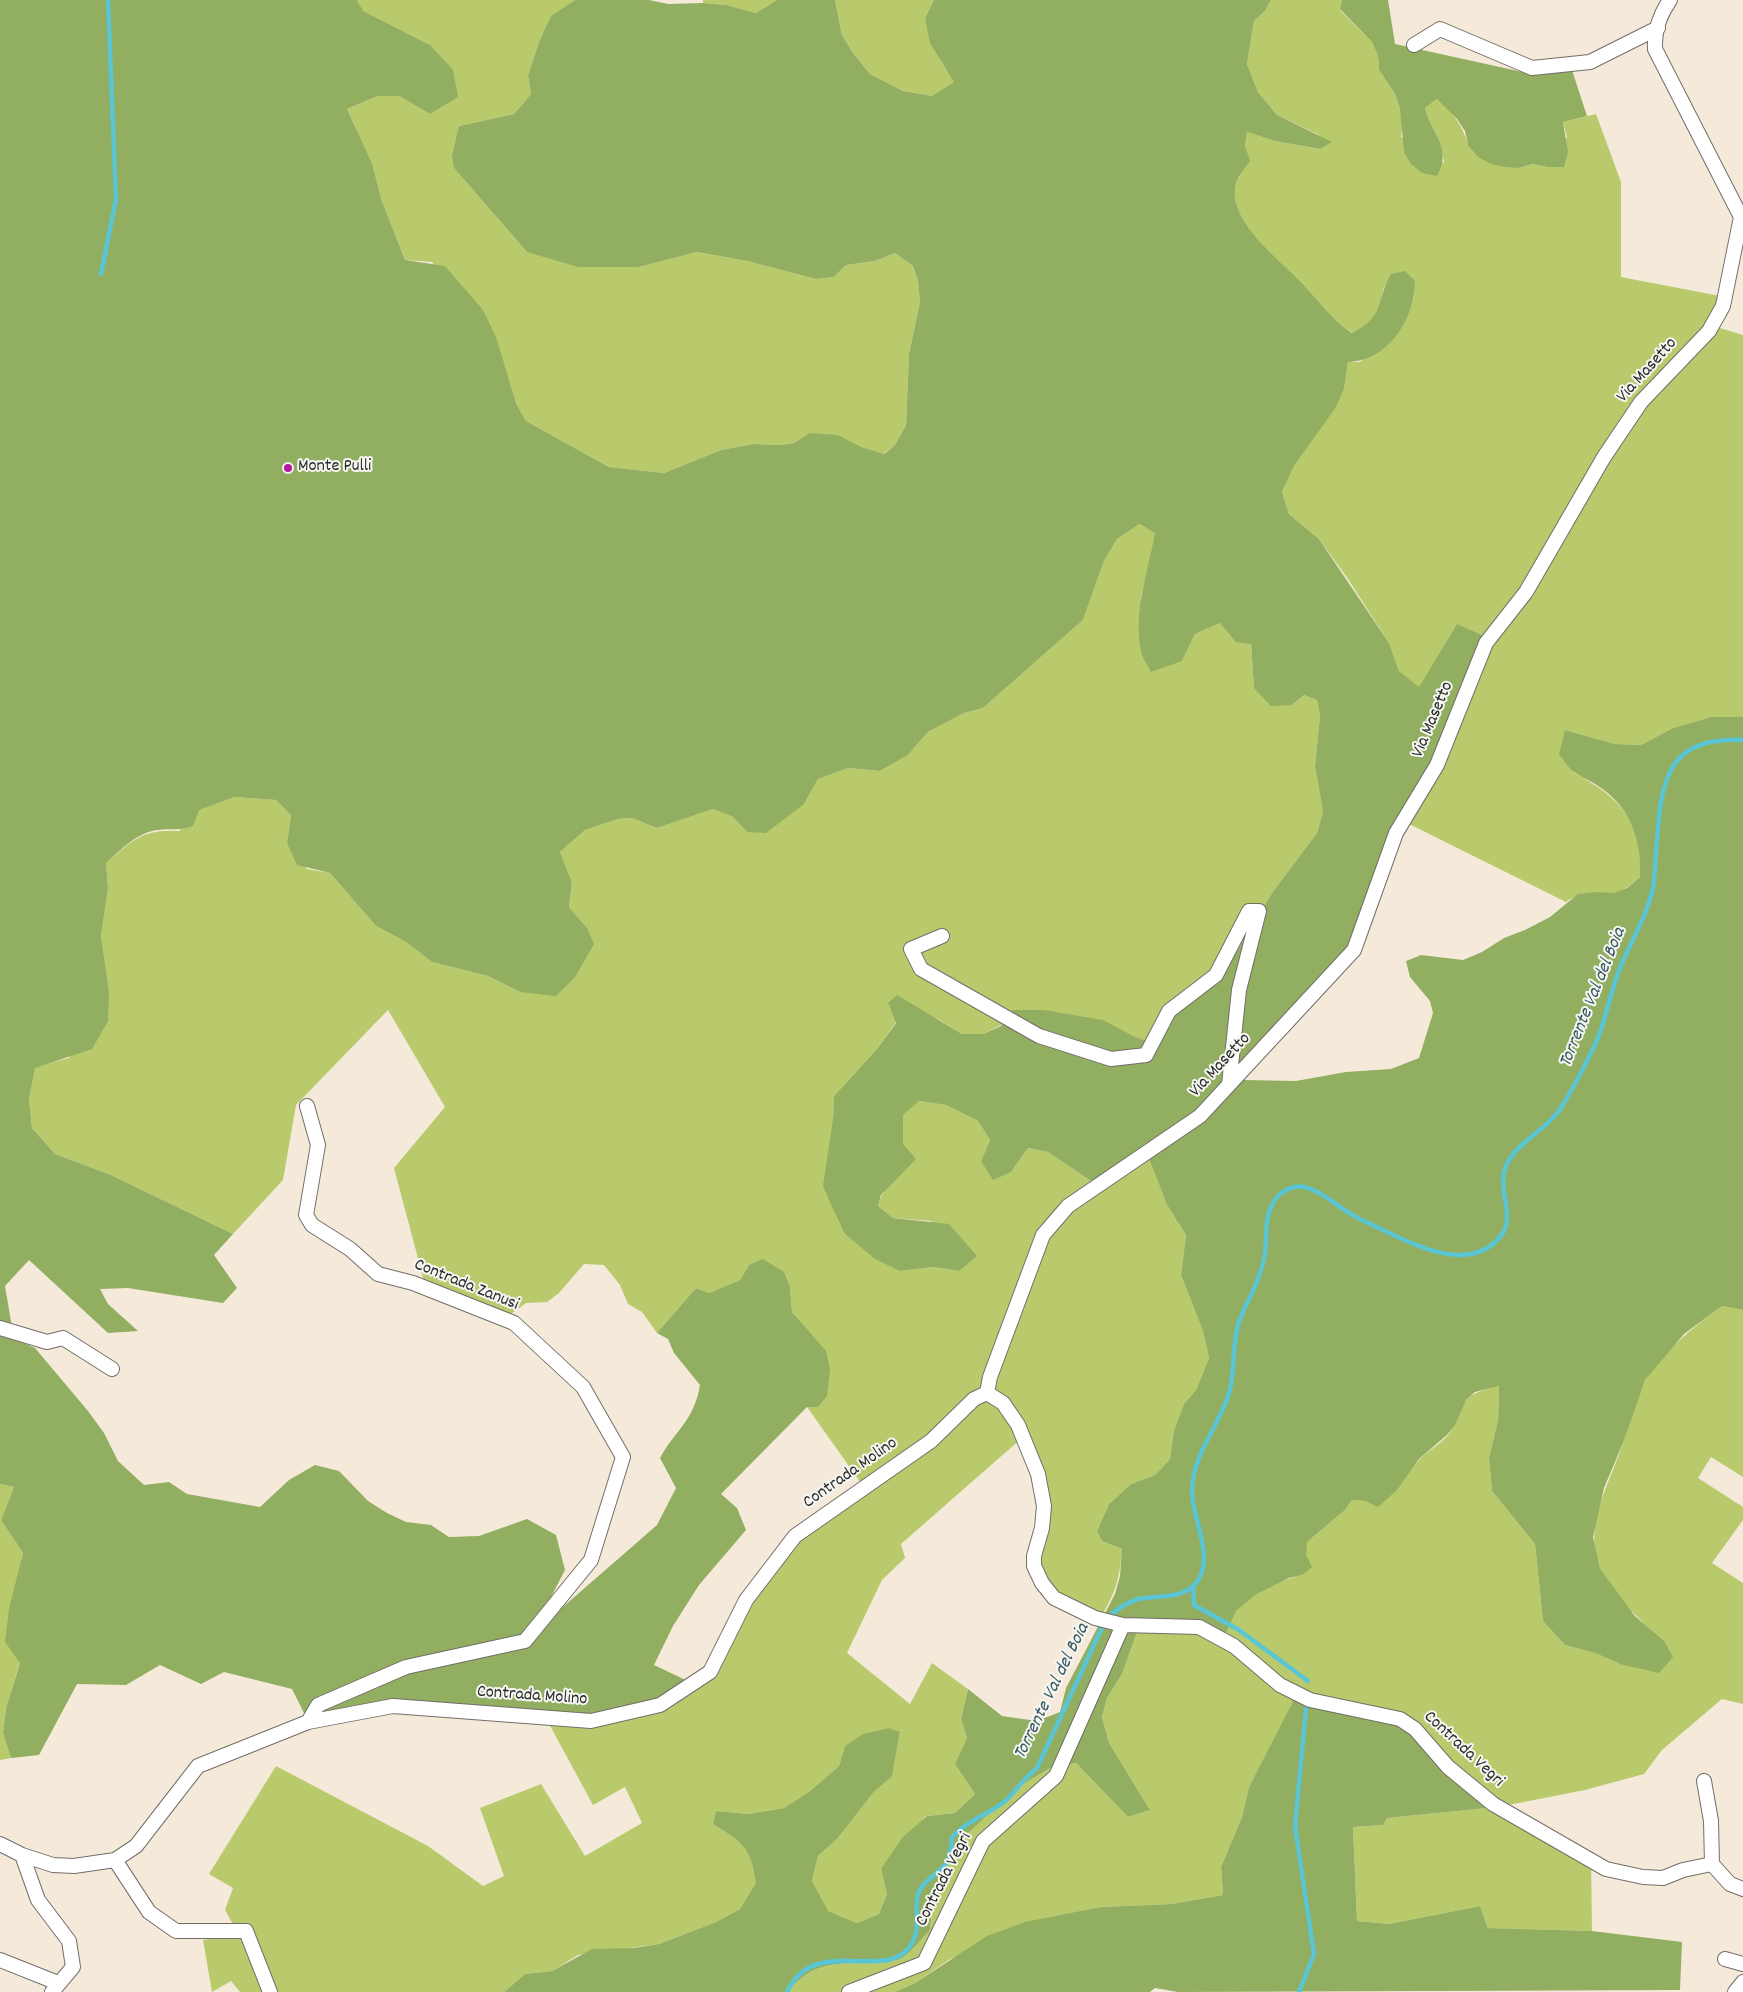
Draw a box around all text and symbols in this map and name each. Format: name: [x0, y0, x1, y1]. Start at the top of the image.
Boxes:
street label: Via Masetto: [1613, 334, 1683, 408]
place label: Monte Pulli: [298, 457, 371, 479]
marker: Monte Pulli: [282, 462, 294, 474]
street label: Via Masetto: [1408, 679, 1460, 761]
water label: Torrente Val del Boia: [1556, 925, 1632, 1071]
street label: Via Masetto: [1186, 1029, 1256, 1103]
street label: Contrada Zanusi: [410, 1255, 522, 1317]
street label: Contrada Molino: [800, 1433, 902, 1515]
water label: Torrente Val del Boia: [1010, 1620, 1096, 1764]
street label: Contrada Molino: [476, 1682, 588, 1712]
street label: Contrada Vegri: [1418, 1707, 1508, 1793]
street label: Contrada Vegri: [912, 1829, 978, 1931]

